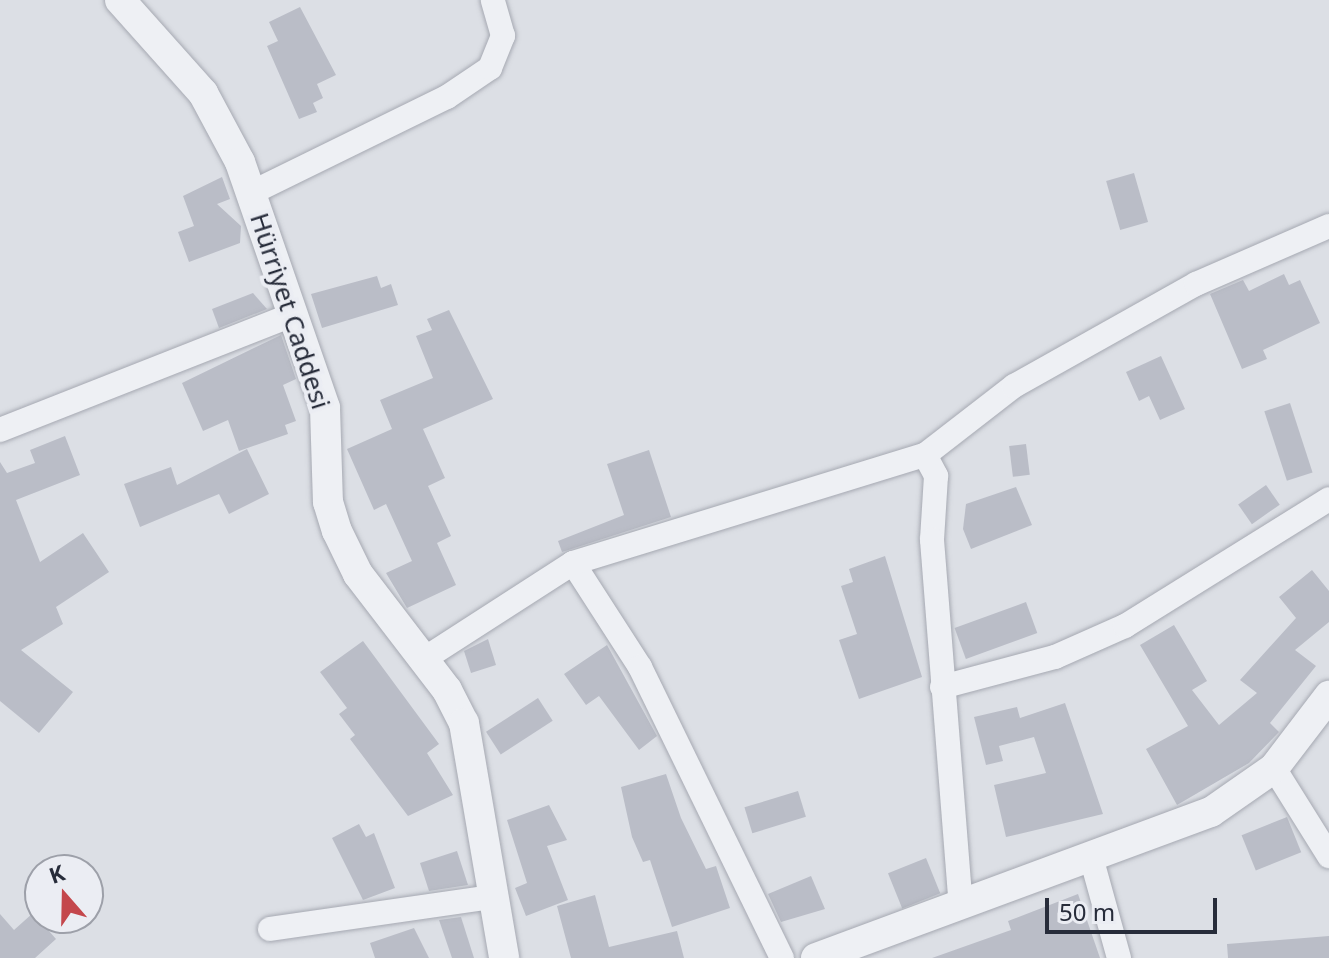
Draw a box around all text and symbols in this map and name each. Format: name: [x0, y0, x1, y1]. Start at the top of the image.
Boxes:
street label: Hürriyet Caddesi: [244, 209, 336, 413]
north arrow: [24, 854, 104, 934]
text: K: [44, 857, 68, 890]
scale bar: [1049, 882, 1221, 932]
text: 50 m: [1059, 895, 1115, 928]

